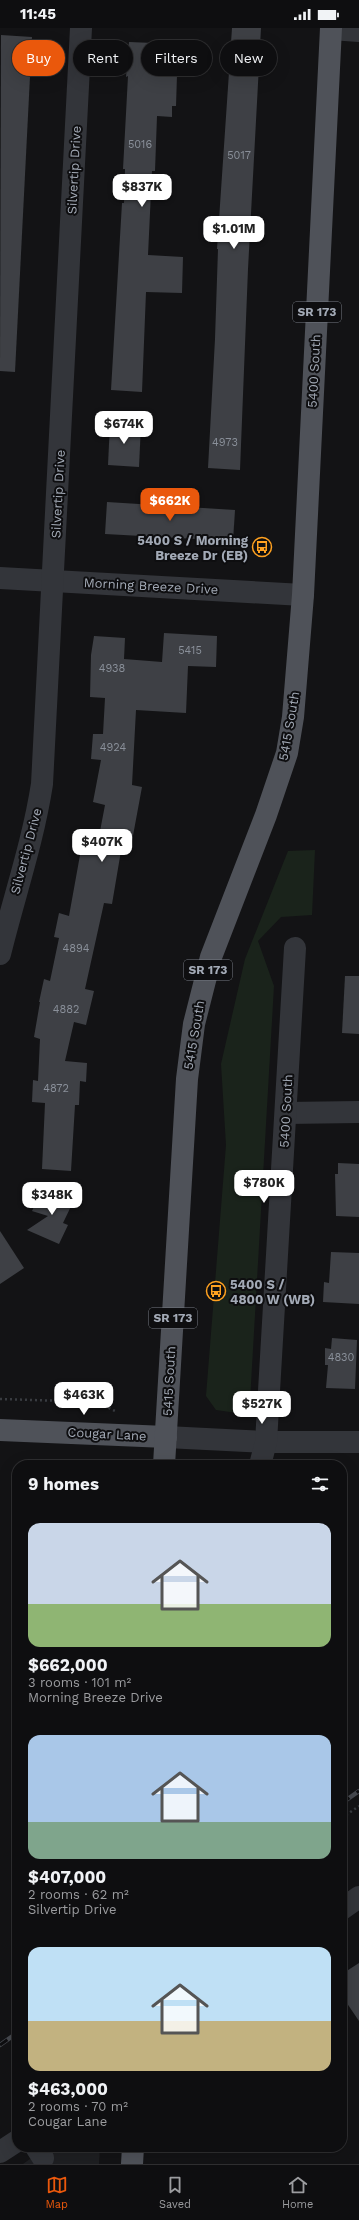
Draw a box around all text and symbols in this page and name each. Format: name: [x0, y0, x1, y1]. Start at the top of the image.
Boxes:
text: 11:45: [20, 5, 56, 23]
chip: Buy: [12, 40, 65, 76]
chip: Rent: [73, 40, 133, 76]
chip: Filters: [141, 40, 212, 76]
chip: New: [220, 40, 277, 76]
street label: Silvertip Drive: [64, 125, 84, 215]
house number: 5016: [128, 138, 152, 151]
house number: 5017: [227, 149, 251, 162]
pin: $837K: [114, 174, 170, 208]
text: $837K: [122, 179, 162, 194]
pin: $1.01M: [201, 216, 267, 250]
text: $1.01M: [212, 221, 256, 236]
road number: SR 173: [293, 302, 341, 322]
street label: 5400 South: [305, 334, 323, 408]
pin: $674K: [96, 411, 152, 445]
text: $674K: [104, 416, 144, 431]
house number: 4973: [212, 436, 238, 449]
street label: Silvertip Drive: [48, 449, 68, 539]
pin: $662K: [142, 488, 198, 522]
text: $662K: [149, 493, 191, 508]
place label: 5400 S / Morning Breeze Dr (EB): [137, 533, 249, 563]
bus stop icon: 5400 S / Morning Breeze Dr (EB): [251, 536, 273, 558]
street label: Morning Breeze Drive: [83, 575, 219, 597]
house number: 5415: [178, 644, 202, 657]
house number: 4938: [99, 662, 125, 675]
street label: 5415 South: [276, 690, 302, 762]
house number: 4924: [100, 741, 126, 754]
street label: Silvertip Drive: [7, 806, 45, 896]
pin: $407K: [74, 829, 130, 863]
text: $407K: [81, 834, 123, 849]
house number: 4894: [62, 942, 90, 955]
road number: SR 173: [184, 960, 232, 980]
street label: 5415 South: [181, 999, 207, 1071]
house number: 4882: [53, 1003, 79, 1016]
street label: 5400 South: [277, 1074, 295, 1148]
house number: 4872: [43, 1082, 69, 1095]
pin: $780K: [236, 1170, 292, 1204]
text: $780K: [243, 1175, 285, 1190]
pin: $348K: [24, 1182, 80, 1216]
text: $348K: [31, 1187, 73, 1202]
place label: 5400 S / 4800 W (WB): [230, 1277, 315, 1307]
bus stop icon: 5400 S / 4800 W (WB): [205, 1280, 227, 1302]
road number: SR 173: [149, 1308, 197, 1328]
street label: 5415 South: [160, 1346, 178, 1416]
house number: 4830: [328, 1351, 354, 1364]
pin: $463K: [56, 1382, 112, 1416]
text: $463K: [63, 1387, 105, 1402]
pin: $527K: [234, 1391, 290, 1425]
text: $527K: [242, 1396, 282, 1411]
street label: Cougar Lane: [67, 1424, 147, 1444]
icon: filters: [309, 1473, 331, 1495]
text: 9 homes: [28, 1474, 99, 1494]
icon: home: [144, 1549, 216, 1621]
text: $662,000: [28, 1655, 108, 1675]
text: 3 rooms · 101 m²: [28, 1675, 131, 1690]
text: Morning Breeze Drive: [28, 1690, 163, 1705]
icon: home: [144, 1761, 216, 1833]
text: $407,000: [28, 1867, 106, 1887]
text: 2 rooms · 62 m²: [28, 1887, 129, 1902]
text: Silvertip Drive: [28, 1902, 116, 1917]
icon: home: [144, 1973, 216, 2045]
text: $463,000: [28, 2079, 108, 2099]
text: 2 rooms · 70 m²: [28, 2099, 128, 2114]
text: Cougar Lane: [28, 2114, 107, 2129]
tab: Map: [46, 2174, 68, 2211]
tab: Saved: [159, 2174, 191, 2211]
tab: Home: [282, 2174, 313, 2211]

